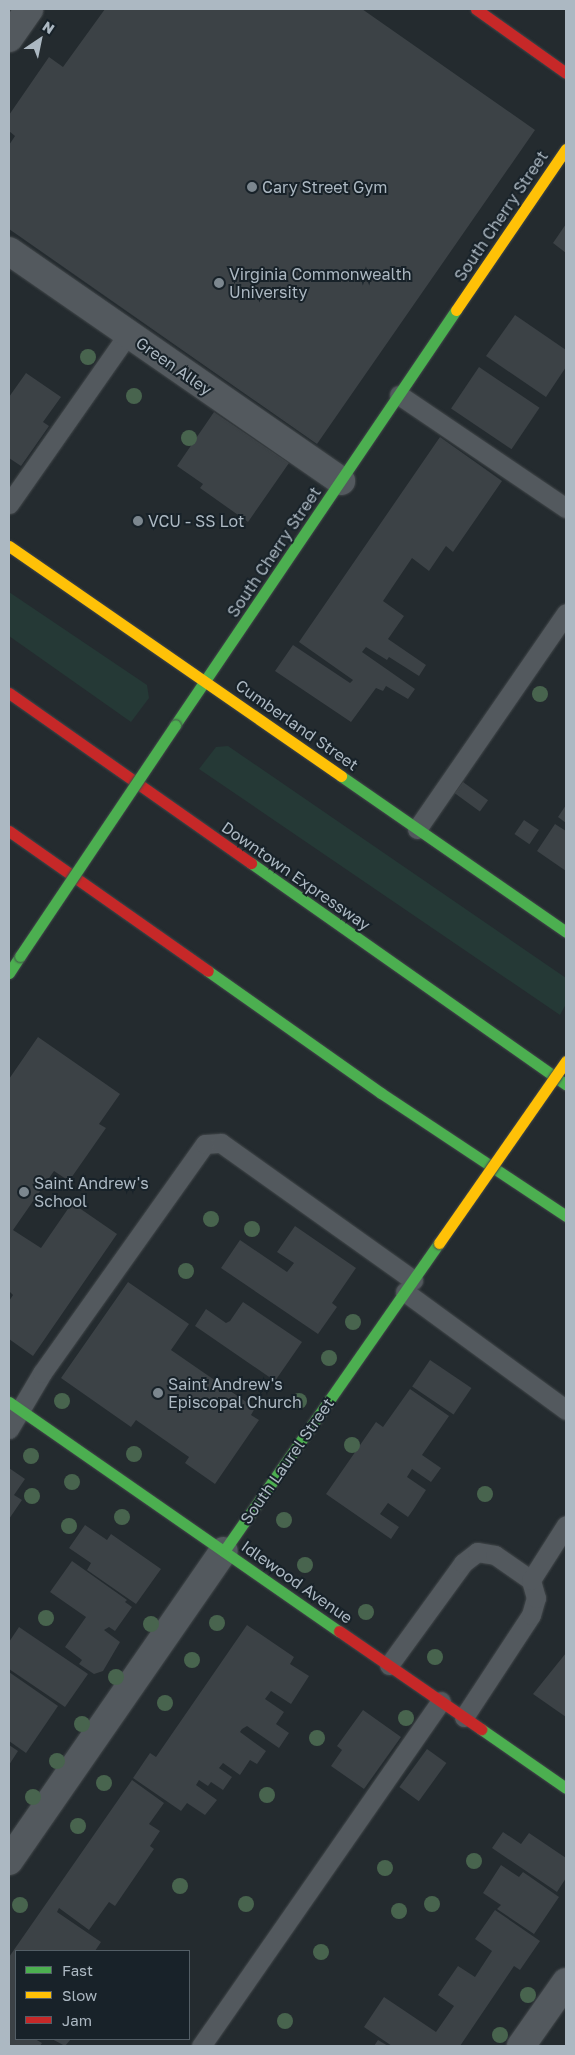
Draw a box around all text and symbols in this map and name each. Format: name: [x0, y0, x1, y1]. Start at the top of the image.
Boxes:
north arrow: [15, 15, 65, 65]
text: N: [39, 17, 58, 37]
street label: South Cherry Street: [450, 147, 552, 285]
place label: Cary Street Gym: [262, 177, 387, 197]
marker: Cary Street Gym: [246, 181, 258, 193]
place label: Virginia Commonwealth University: [229, 264, 412, 302]
marker: Virginia Commonwealth University: [213, 277, 225, 289]
street label: Green Alley: [132, 333, 216, 399]
street label: South Cherry Street: [223, 483, 325, 621]
place label: VCU - SS Lot: [148, 511, 244, 531]
marker: VCU - SS Lot: [132, 515, 144, 527]
street label: Cumberland Street: [232, 675, 362, 775]
street label: Downtown Expressway: [218, 817, 374, 935]
place label: Saint Andrew's School: [34, 1173, 149, 1211]
marker: Saint Andrew's School: [18, 1186, 30, 1198]
place label: Saint Andrew's Episcopal Church: [168, 1374, 302, 1412]
marker: Saint Andrew's Episcopal Church: [152, 1387, 164, 1399]
street label: South Laurel Street: [236, 1394, 338, 1528]
street label: Idlewood Avenue: [238, 1536, 356, 1628]
legend: [15, 1950, 190, 2040]
text: Fast: [62, 1961, 93, 1979]
text: Slow: [62, 1986, 97, 2004]
text: Jam: [62, 2011, 92, 2029]

